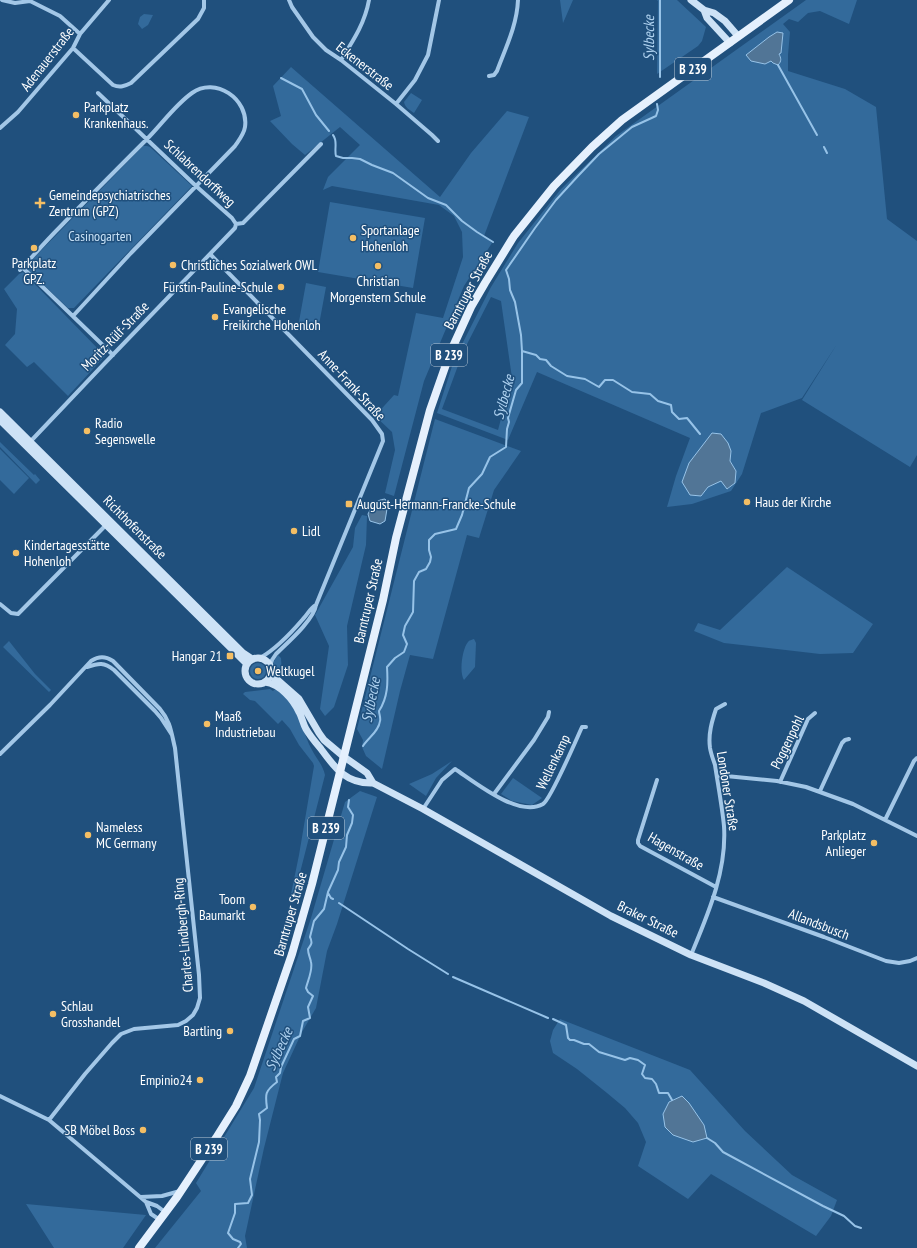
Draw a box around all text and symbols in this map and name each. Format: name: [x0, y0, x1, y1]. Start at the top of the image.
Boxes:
water label: Sylbecke: [639, 15, 658, 61]
street label: Adenauerstraße: [16, 23, 78, 95]
street label: Eckenerstraße: [332, 38, 398, 94]
road number: B 239: [675, 58, 711, 80]
place label: Parkplatz Krankenhaus.: [84, 98, 148, 132]
marker: Parkplatz Krankenhaus.: [71, 110, 81, 120]
street label: Schlabrendorffweg: [161, 135, 239, 211]
place label: Gemeindepsychiatrisches Zentrum (GPZ): [49, 186, 171, 220]
marker: Gemeindepsychiatrisches Zentrum (GPZ): [34, 197, 46, 209]
place label: Sportanlage Hohenloh: [361, 221, 420, 255]
park label: Casinogarten: [68, 227, 132, 245]
marker: Sportanlage Hohenloh: [348, 233, 358, 243]
marker: Parkplatz GPZ.: [29, 243, 39, 253]
street label: Barntruper Straße: [440, 247, 496, 332]
place label: Parkplatz GPZ.: [12, 254, 56, 288]
place label: Christliches Sozialwerk OWL: [181, 256, 317, 274]
marker: Christliches Sozialwerk OWL: [168, 260, 178, 270]
marker: Christian Morgenstern Schule: [373, 261, 383, 271]
place label: Christian Morgenstern Schule: [330, 272, 426, 306]
place label: Fürstin-Pauline-Schule: [163, 278, 273, 296]
marker: Fürstin-Pauline-Schule: [276, 282, 286, 292]
street label: Moritz-Rülf-Straße: [77, 297, 153, 375]
place label: Evangelische Freikirche Hohenloh: [223, 300, 321, 334]
marker: Evangelische Freikirche Hohenloh: [210, 312, 220, 322]
road number: B 239: [431, 344, 467, 366]
street label: Anne-Frank-Straße: [314, 346, 390, 425]
water label: Sylbecke: [488, 372, 519, 421]
place label: Radio Segenswelle: [95, 414, 156, 448]
marker: Radio Segenswelle: [82, 426, 92, 436]
street label: Richthofenstraße: [99, 491, 171, 563]
place label: Haus der Kirche: [755, 493, 831, 511]
place label: August-Hermann-Francke-Schule: [357, 495, 516, 513]
marker: Haus der Kirche: [742, 497, 752, 507]
marker: August-Hermann-Francke-Schule: [344, 499, 354, 509]
place label: Lidl: [302, 522, 321, 540]
marker: Lidl: [289, 526, 299, 536]
place label: Kindertagesstätte Hohenloh: [24, 536, 110, 570]
marker: Kindertagesstätte Hohenloh: [11, 548, 21, 558]
street label: Barntruper Straße: [349, 557, 387, 645]
place label: Hangar 21: [172, 647, 222, 665]
marker: Hangar 21: [225, 651, 235, 661]
place label: Weltkugel: [266, 662, 315, 680]
marker: Weltkugel: [253, 666, 263, 676]
water label: Sylbecke: [357, 675, 384, 724]
place label: Maaß Industriebau: [215, 707, 276, 741]
street label: Poggenpohl: [766, 712, 808, 772]
marker: Maaß Industriebau: [202, 719, 212, 729]
street label: Wellenkamp: [532, 731, 574, 793]
street label: Londoner Straße: [713, 750, 743, 832]
road number: B 239: [308, 817, 344, 839]
place label: Nameless MC Germany: [96, 818, 157, 852]
place label: Parkplatz Anlieger: [821, 826, 866, 860]
street label: Hagenstraße: [645, 828, 707, 874]
marker: Nameless MC Germany: [83, 830, 93, 840]
marker: Parkplatz Anlieger: [869, 838, 879, 848]
street label: Barntruper Straße: [269, 870, 311, 958]
street label: Charles-Lindbergh-Ring: [169, 877, 197, 993]
place label: Toom Baumarkt: [199, 890, 245, 924]
street label: Braker Straße: [614, 896, 682, 942]
marker: Toom Baumarkt: [248, 902, 258, 912]
street label: Allandsbusch: [786, 904, 852, 944]
place label: Schlau Grosshandel: [61, 997, 121, 1031]
marker: Schlau Grosshandel: [48, 1009, 58, 1019]
place label: Bartling: [183, 1022, 222, 1040]
water label: Sylbecke: [260, 1024, 297, 1073]
marker: Bartling: [225, 1026, 235, 1036]
place label: Empinio24: [140, 1071, 193, 1089]
marker: Empinio24: [195, 1075, 205, 1085]
place label: SB Möbel Boss: [64, 1121, 135, 1139]
marker: SB Möbel Boss: [138, 1125, 148, 1135]
road number: B 239: [191, 1138, 227, 1160]

